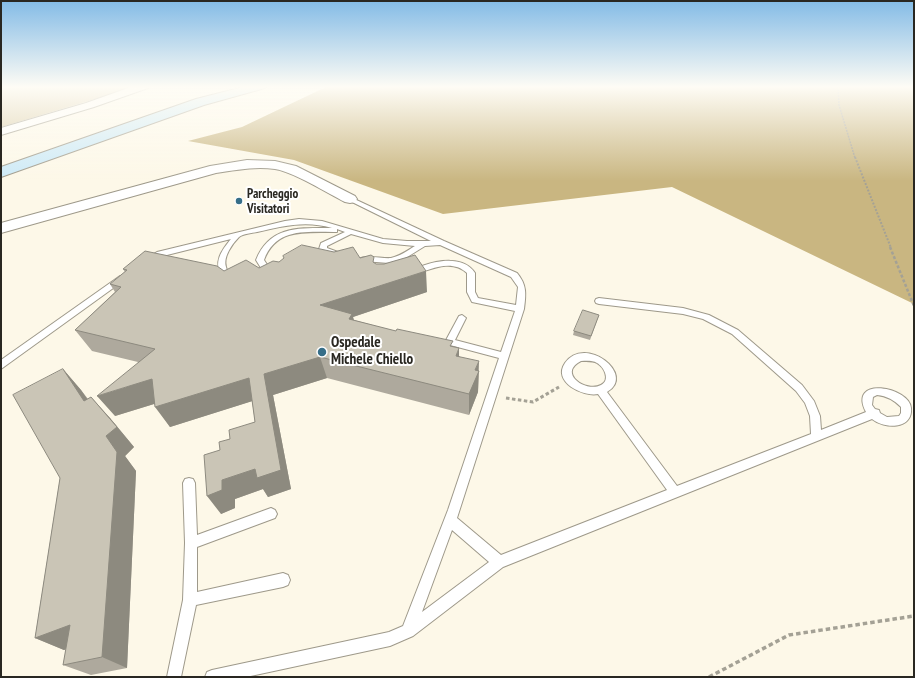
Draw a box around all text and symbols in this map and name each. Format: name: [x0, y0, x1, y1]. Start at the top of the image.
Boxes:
place label: Parcheggio Visitatori: [247, 186, 298, 217]
marker: Parcheggio Visitatori: [234, 196, 244, 206]
place label: Ospedale Michele Chiello: [331, 334, 413, 369]
marker: Ospedale Michele Chiello: [316, 346, 328, 358]

